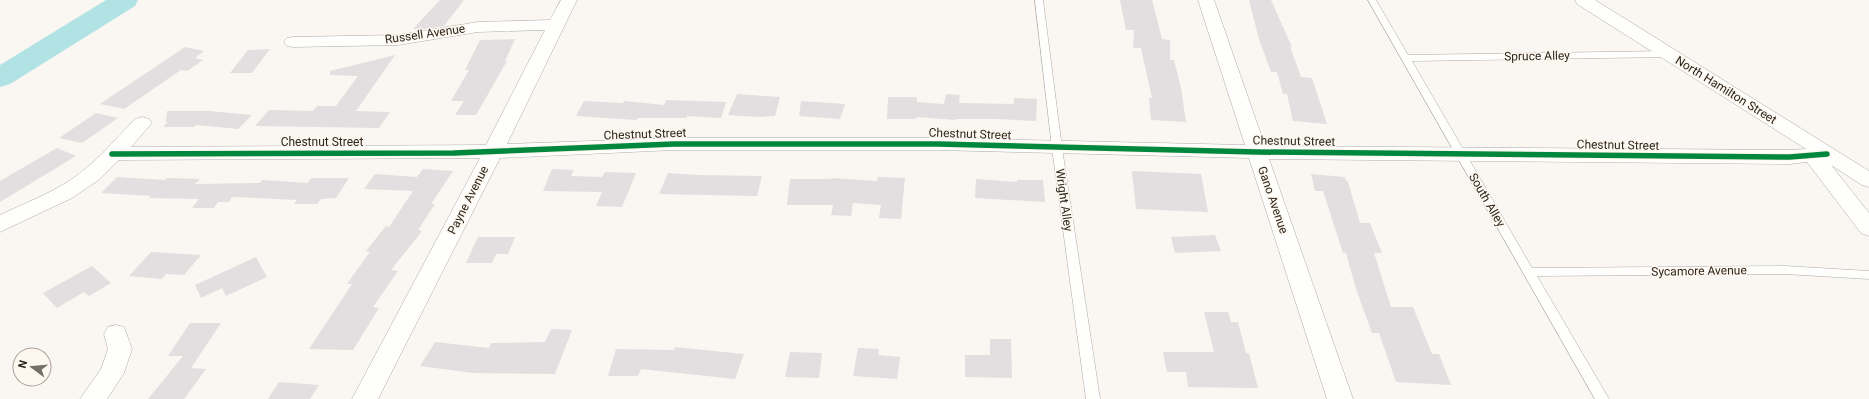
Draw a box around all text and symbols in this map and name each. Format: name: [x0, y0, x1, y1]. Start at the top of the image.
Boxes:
street label: Russell Avenue: [384, 21, 466, 47]
street label: Spruce Alley: [1504, 48, 1570, 64]
street label: North Hamilton Street: [1673, 53, 1779, 127]
street label: Chestnut Street: [603, 126, 687, 142]
street label: Chestnut Street: [928, 126, 1012, 142]
street label: Chestnut Street: [1253, 133, 1336, 149]
street label: Chestnut Street: [281, 135, 363, 149]
street label: Chestnut Street: [1577, 137, 1660, 153]
street label: Payne Avenue: [445, 163, 491, 237]
street label: Gano Avenue: [1255, 164, 1291, 236]
street label: Wright Alley: [1053, 168, 1075, 233]
street label: South Alley: [1466, 171, 1508, 230]
street label: Sycamore Avenue: [1651, 263, 1747, 279]
north arrow: [12, 347, 52, 387]
text: N: [16, 359, 30, 370]

